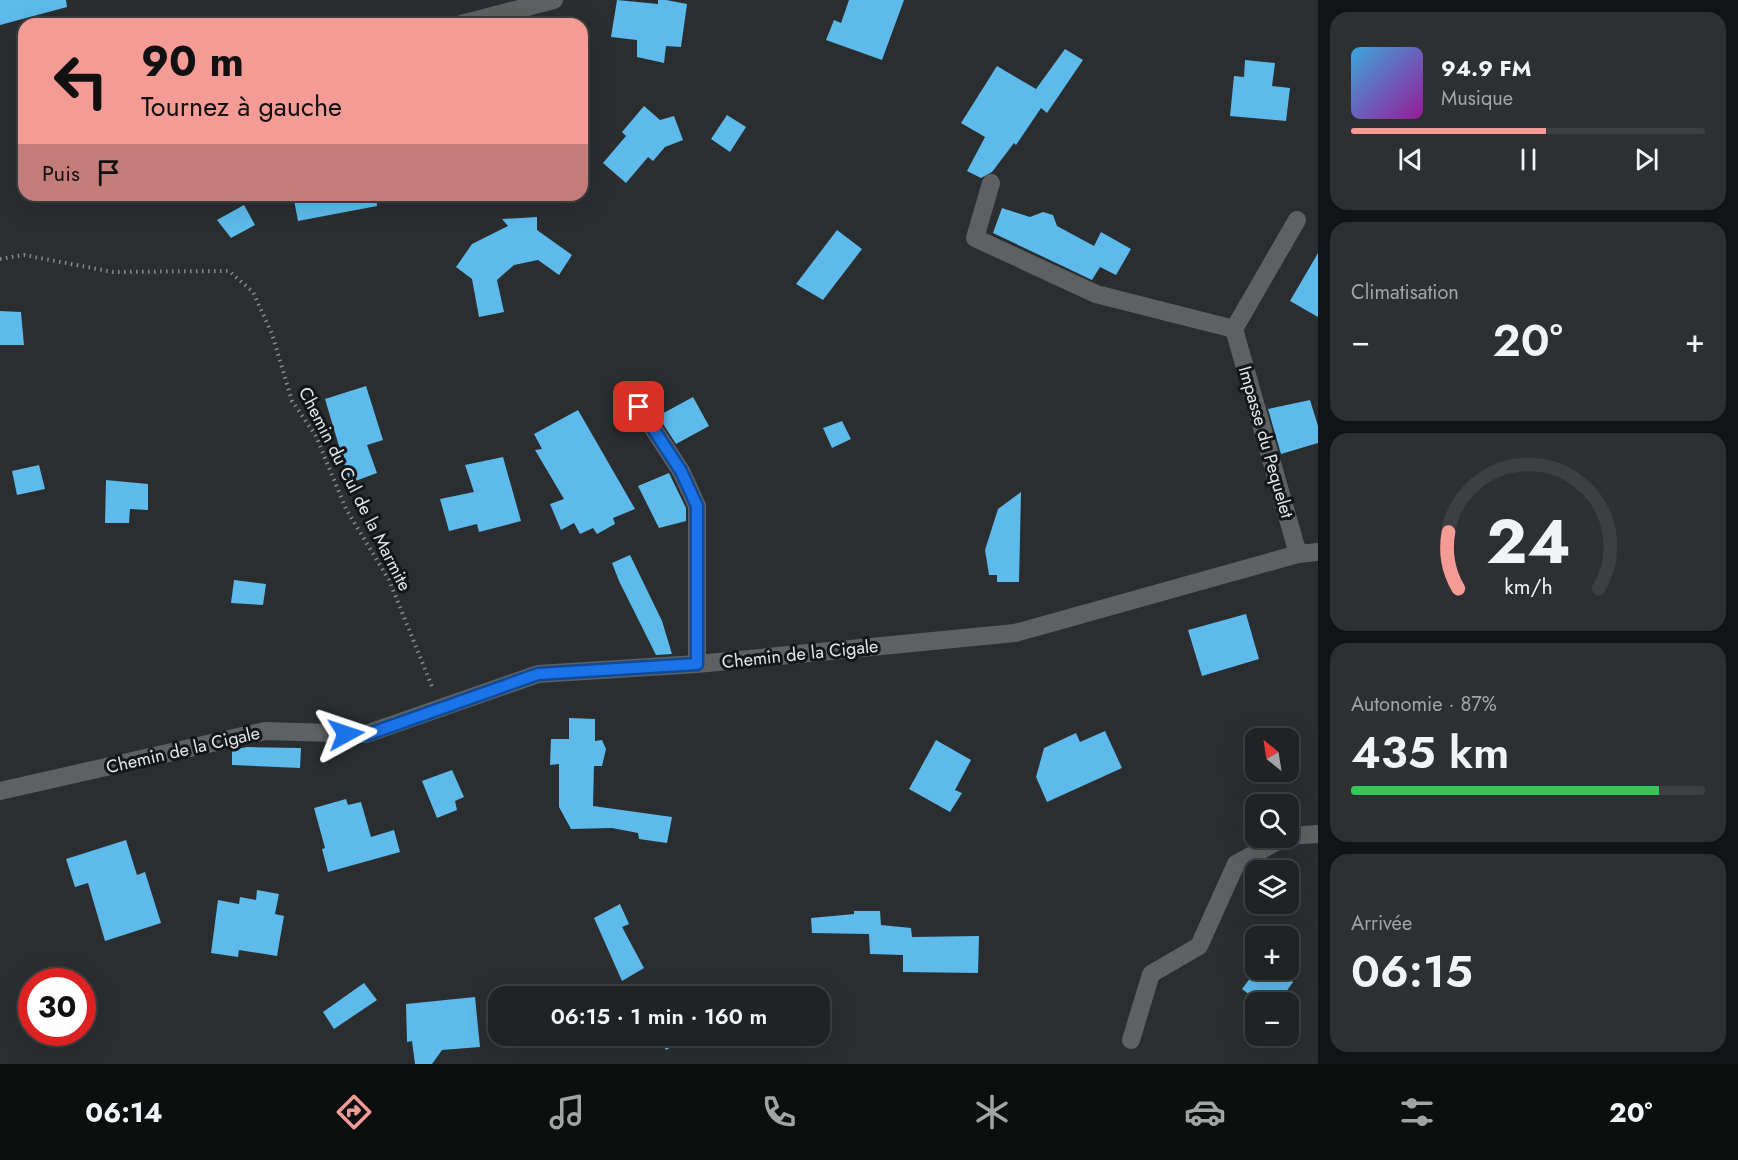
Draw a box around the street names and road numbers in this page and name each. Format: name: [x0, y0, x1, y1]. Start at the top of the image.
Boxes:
street label: Impasse du Pequelet: [1232, 363, 1300, 522]
street label: Chemin du Cul de la Marmite: [292, 382, 418, 596]
street label: Chemin de la Cigale: [721, 633, 879, 675]
street label: Chemin de la Cigale: [104, 720, 262, 780]

